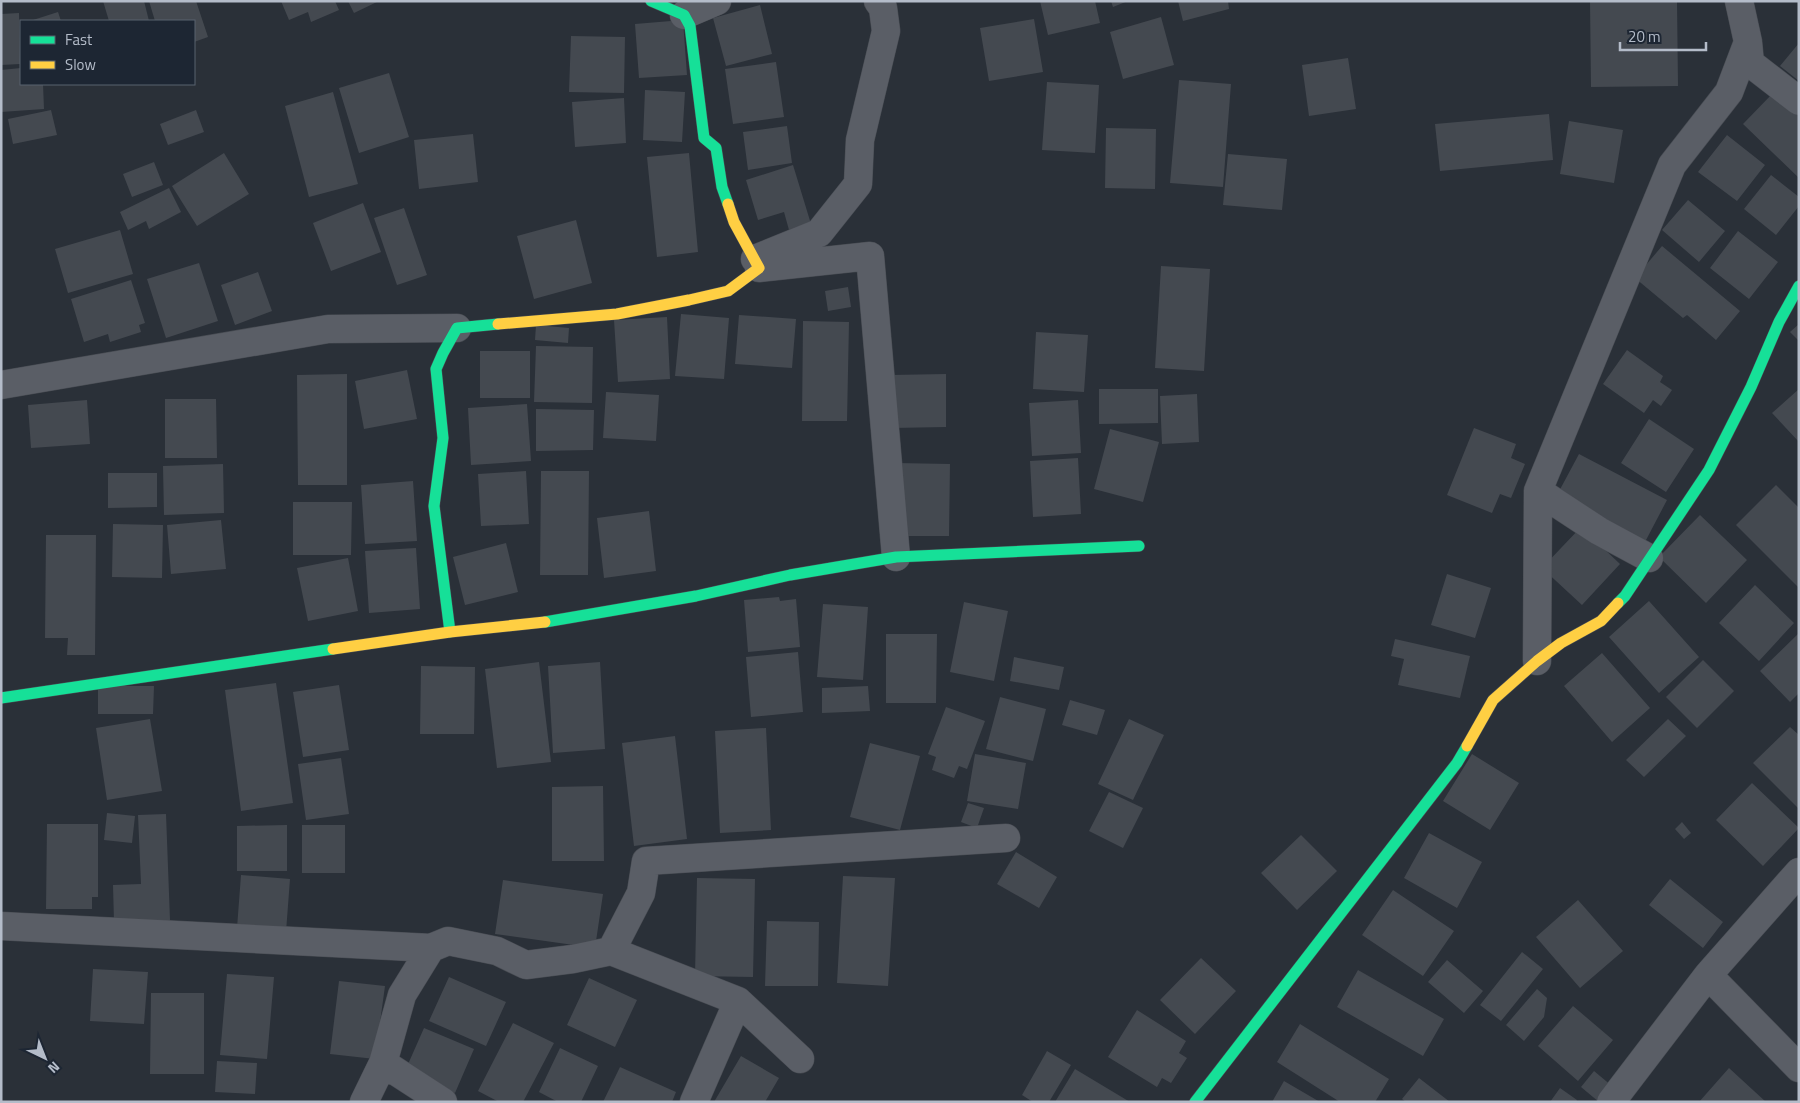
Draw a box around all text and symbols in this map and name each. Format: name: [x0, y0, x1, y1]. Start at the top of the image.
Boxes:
legend: [20, 20, 195, 85]
scale bar: [1620, 20, 1706, 52]
text: 20 m: [1628, 25, 1661, 48]
text: Fast: [65, 28, 93, 51]
text: Slow: [65, 53, 96, 76]
north arrow: [20, 1033, 70, 1083]
text: N: [43, 1057, 65, 1079]

